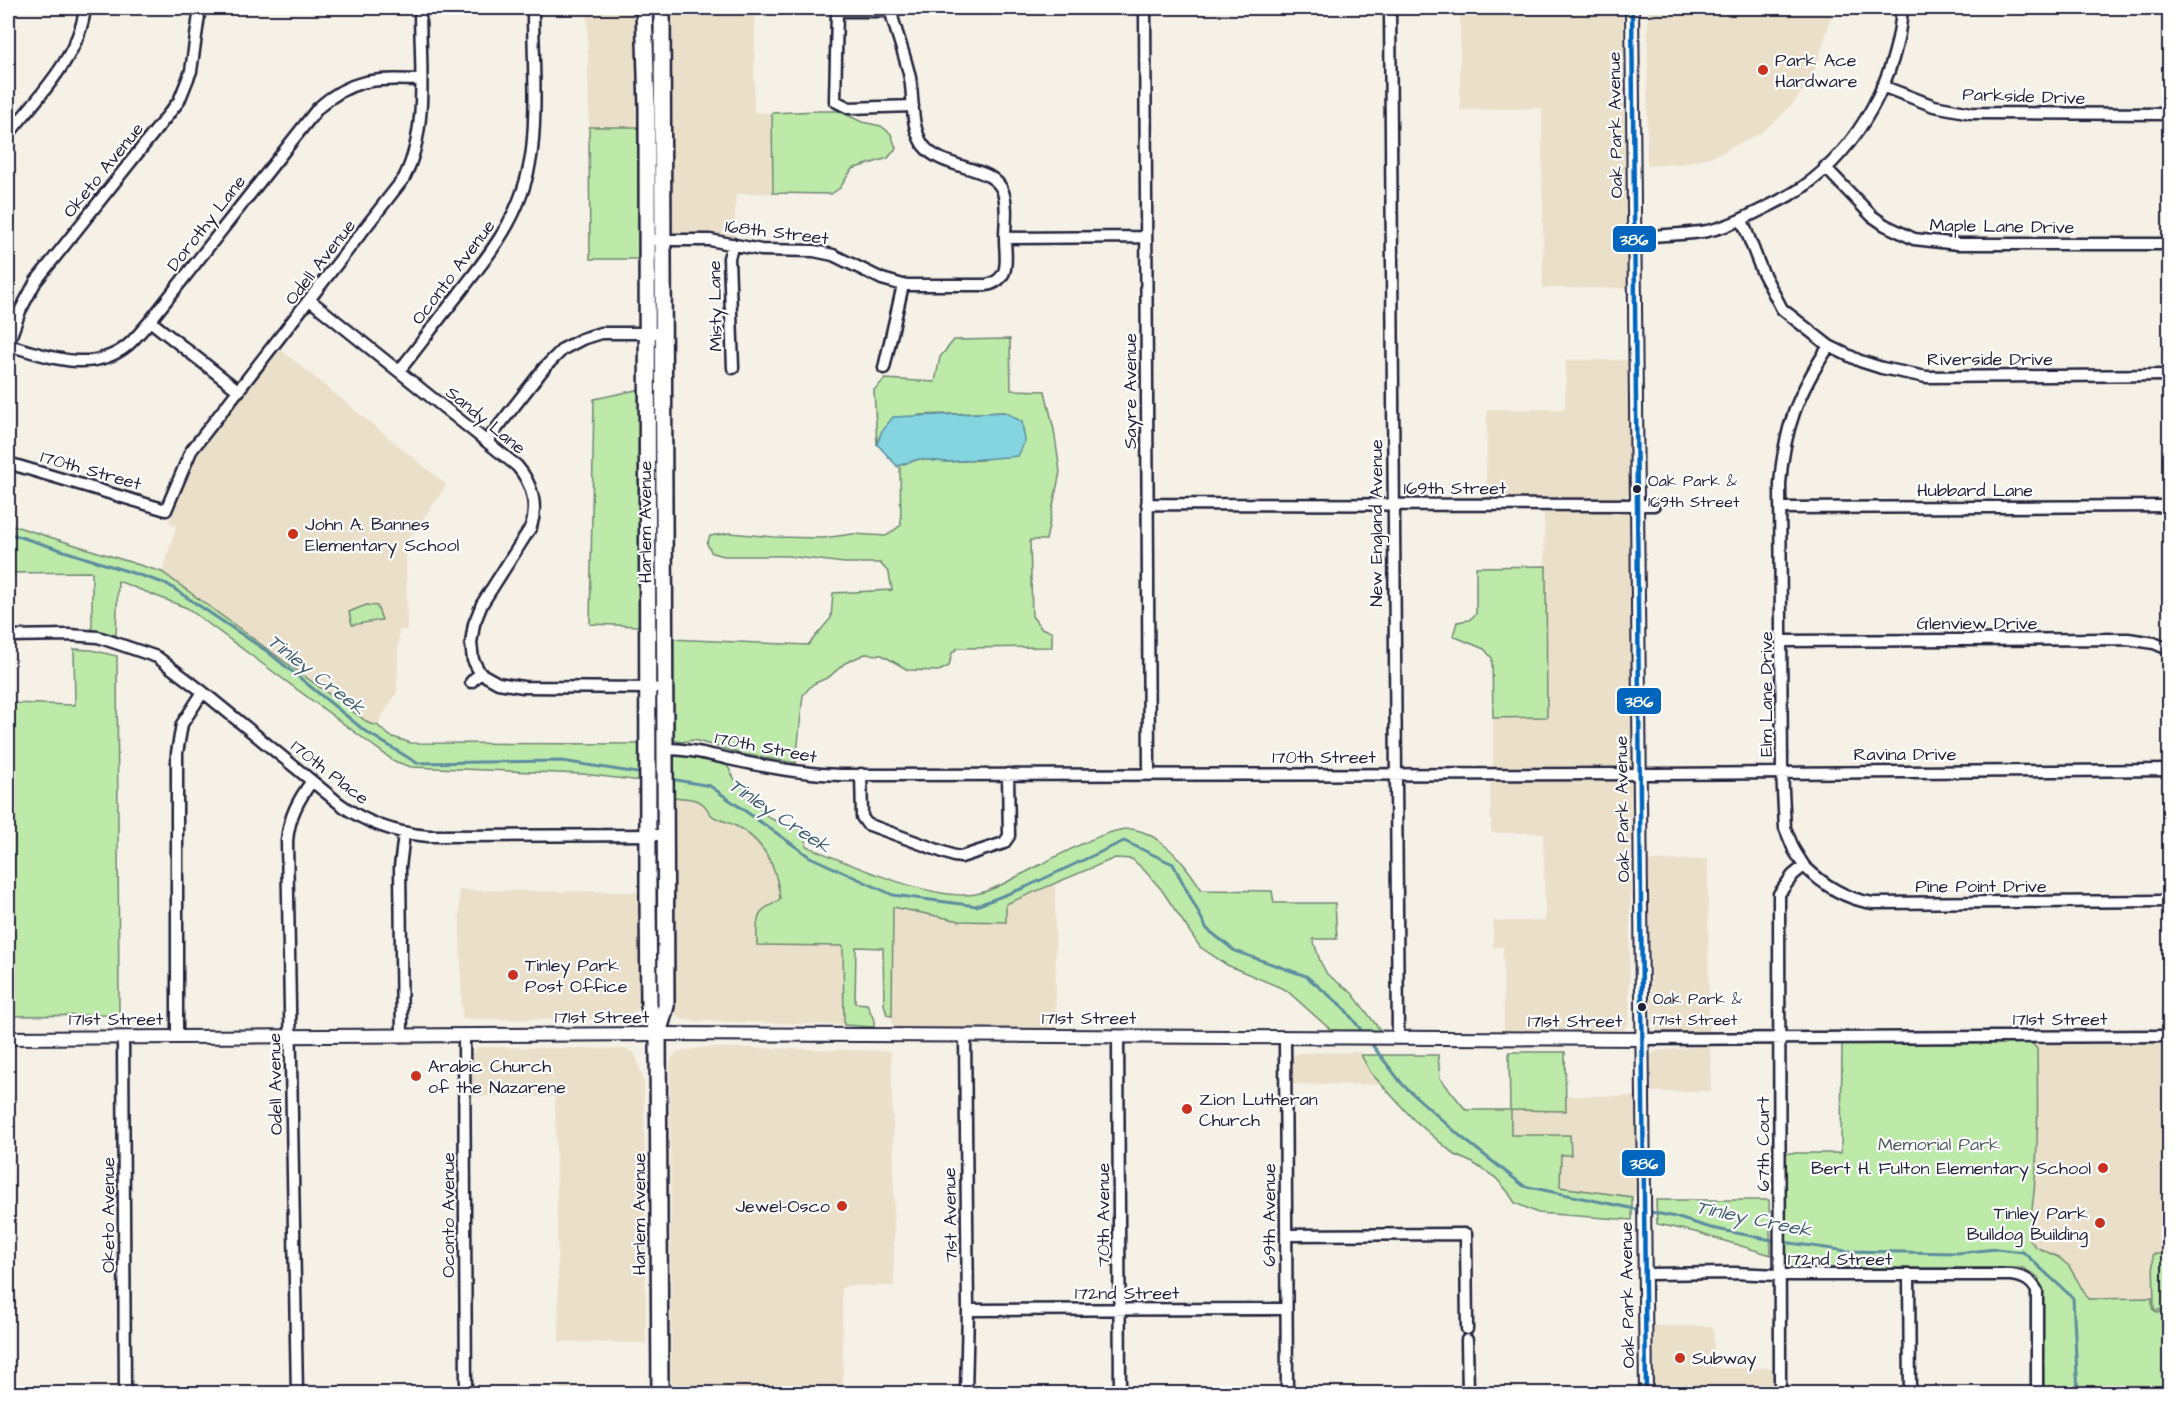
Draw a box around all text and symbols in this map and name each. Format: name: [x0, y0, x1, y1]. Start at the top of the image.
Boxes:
place label: Park Ace Hardware: [1775, 48, 1858, 94]
street label: Oak Park Avenue: [1602, 51, 1629, 199]
marker: Park Ace Hardware: [1756, 63, 1770, 77]
street label: Parkside Drive: [1962, 82, 2086, 111]
street label: Oketo Avenue: [57, 117, 150, 223]
street label: Dorothy Lane: [161, 170, 253, 277]
street label: Maple Lane Drive: [1929, 213, 2075, 240]
street label: Odell Avenue: [279, 214, 362, 310]
street label: Oconto Avenue: [406, 214, 501, 330]
street label: 168th Street: [724, 214, 831, 251]
line badge: 386: [1612, 225, 1657, 253]
text: 386: [1619, 229, 1648, 251]
street label: Misty Lane: [702, 260, 730, 352]
street label: Sayre Avenue: [1118, 333, 1144, 449]
street label: Riverside Drive: [1927, 347, 2053, 372]
street label: Sandy Lane: [440, 380, 531, 461]
street label: New England Avenue: [1364, 439, 1390, 607]
street label: 170th Street: [38, 444, 145, 497]
street label: Harlem Avenue: [633, 461, 658, 583]
place label: Oak Park & 169th Street: [1648, 470, 1740, 513]
street label: 169th Street: [1404, 476, 1507, 501]
street label: Hubbard Lane: [1917, 478, 2033, 503]
marker: Oak Park & 169th Street: [1631, 483, 1643, 495]
place label: John A. Bannes Elementary School: [305, 512, 460, 559]
marker: John A. Bannes Elementary School: [286, 527, 300, 541]
street label: Glenview Drive: [1917, 611, 2038, 636]
water label: Tinley Creek: [261, 628, 372, 723]
street label: Elm Lane Drive: [1754, 631, 1779, 757]
line badge: 386: [1616, 687, 1662, 715]
text: 386: [1624, 691, 1653, 713]
street label: 170th Street: [713, 725, 820, 770]
street label: 170th Place: [285, 734, 374, 811]
street label: Oak Park Avenue: [1609, 735, 1636, 883]
street label: Ravina Drive: [1854, 742, 1957, 767]
street label: 170th Street: [1272, 745, 1377, 770]
water label: Tinley Creek: [722, 771, 837, 862]
street label: Pine Point Drive: [1915, 874, 2047, 899]
place label: Tinley Park Post Office: [525, 953, 628, 999]
marker: Tinley Park Post Office: [506, 968, 520, 982]
place label: Oak Park & 171st Street: [1653, 988, 1743, 1031]
marker: Oak Park & 171st Street: [1636, 1001, 1648, 1013]
street label: 171st Street: [555, 1005, 650, 1030]
street label: 171st Street: [1042, 1006, 1137, 1031]
street label: 171st Street: [69, 1007, 164, 1032]
street label: 171st Street: [2013, 1007, 2108, 1032]
street label: 171st Street: [1528, 1009, 1623, 1034]
street label: Odell Avenue: [262, 1032, 289, 1135]
place label: Arabic Church of the Nazarene: [428, 1054, 566, 1100]
marker: Arabic Church of the Nazarene: [409, 1069, 423, 1083]
place label: Zion Lutheran Church: [1199, 1087, 1318, 1133]
street label: 67th Court: [1751, 1096, 1776, 1191]
marker: Zion Lutheran Church: [1180, 1102, 1194, 1116]
park label: Memorial Park: [1878, 1132, 2000, 1157]
line badge: 386: [1621, 1149, 1666, 1177]
street label: Oconto Avenue: [436, 1152, 461, 1278]
street label: Harlem Avenue: [627, 1153, 652, 1275]
text: 386: [1629, 1153, 1658, 1175]
place label: Bert H. Fulton Elementary School: [1811, 1156, 2091, 1182]
street label: Oketo Avenue: [96, 1157, 121, 1273]
marker: Bert H. Fulton Elementary School: [2096, 1161, 2110, 1175]
street label: 70th Avenue: [1091, 1163, 1116, 1267]
street label: 69th Avenue: [1257, 1163, 1282, 1267]
street label: 71st Avenue: [937, 1167, 964, 1263]
water label: Tinley Creek: [1693, 1193, 1815, 1246]
place label: Jewel-Osco: [735, 1194, 830, 1219]
marker: Jewel-Osco: [835, 1199, 849, 1213]
place label: Tinley Park Bulldog Building: [1967, 1201, 2088, 1248]
marker: Tinley Park Bulldog Building: [2093, 1216, 2107, 1230]
street label: Oak Park Avenue: [1614, 1221, 1641, 1369]
street label: 172nd Street: [1788, 1247, 1893, 1272]
street label: 172nd Street: [1075, 1281, 1180, 1306]
place label: Subway: [1692, 1346, 1757, 1372]
marker: Subway: [1673, 1351, 1687, 1365]

